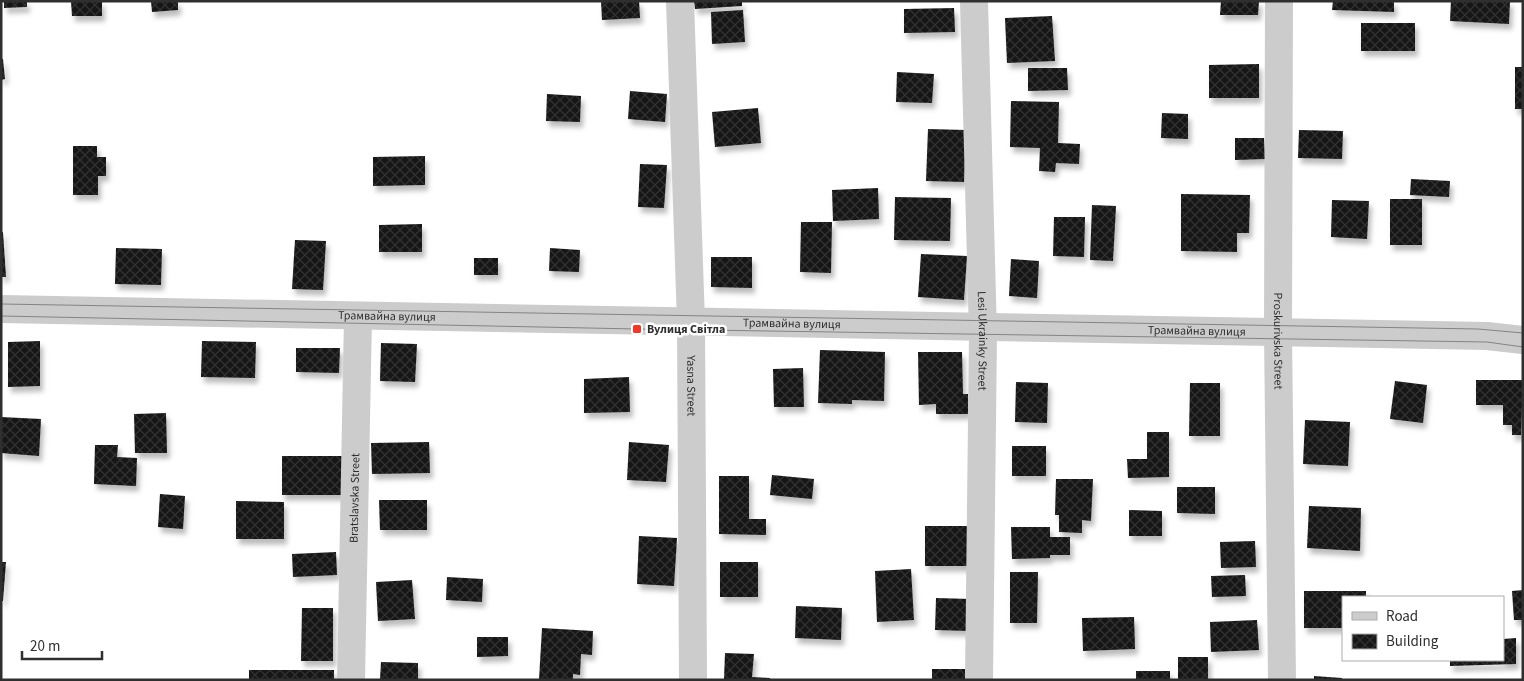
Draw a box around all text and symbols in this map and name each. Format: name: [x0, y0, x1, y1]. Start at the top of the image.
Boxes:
street label: Lesi Ukrainky Street: [973, 291, 991, 391]
street label: Proskurivska Street: [1269, 293, 1287, 390]
street label: Трамвайна вулиця: [338, 307, 436, 326]
street label: Трамвайна вулиця: [743, 314, 841, 333]
place label: Вулиця Світла: [647, 321, 725, 338]
street label: Трамвайна вулиця: [1148, 322, 1246, 341]
marker: Вулиця Світла: [631, 323, 643, 335]
street label: Yasna Street: [682, 354, 700, 416]
street label: Bratslavska Street: [346, 453, 364, 543]
legend: [1342, 596, 1504, 661]
text: Road: [1386, 606, 1418, 627]
scale bar: [22, 628, 102, 660]
text: Building: [1386, 631, 1439, 652]
text: 20 m: [30, 636, 60, 657]

